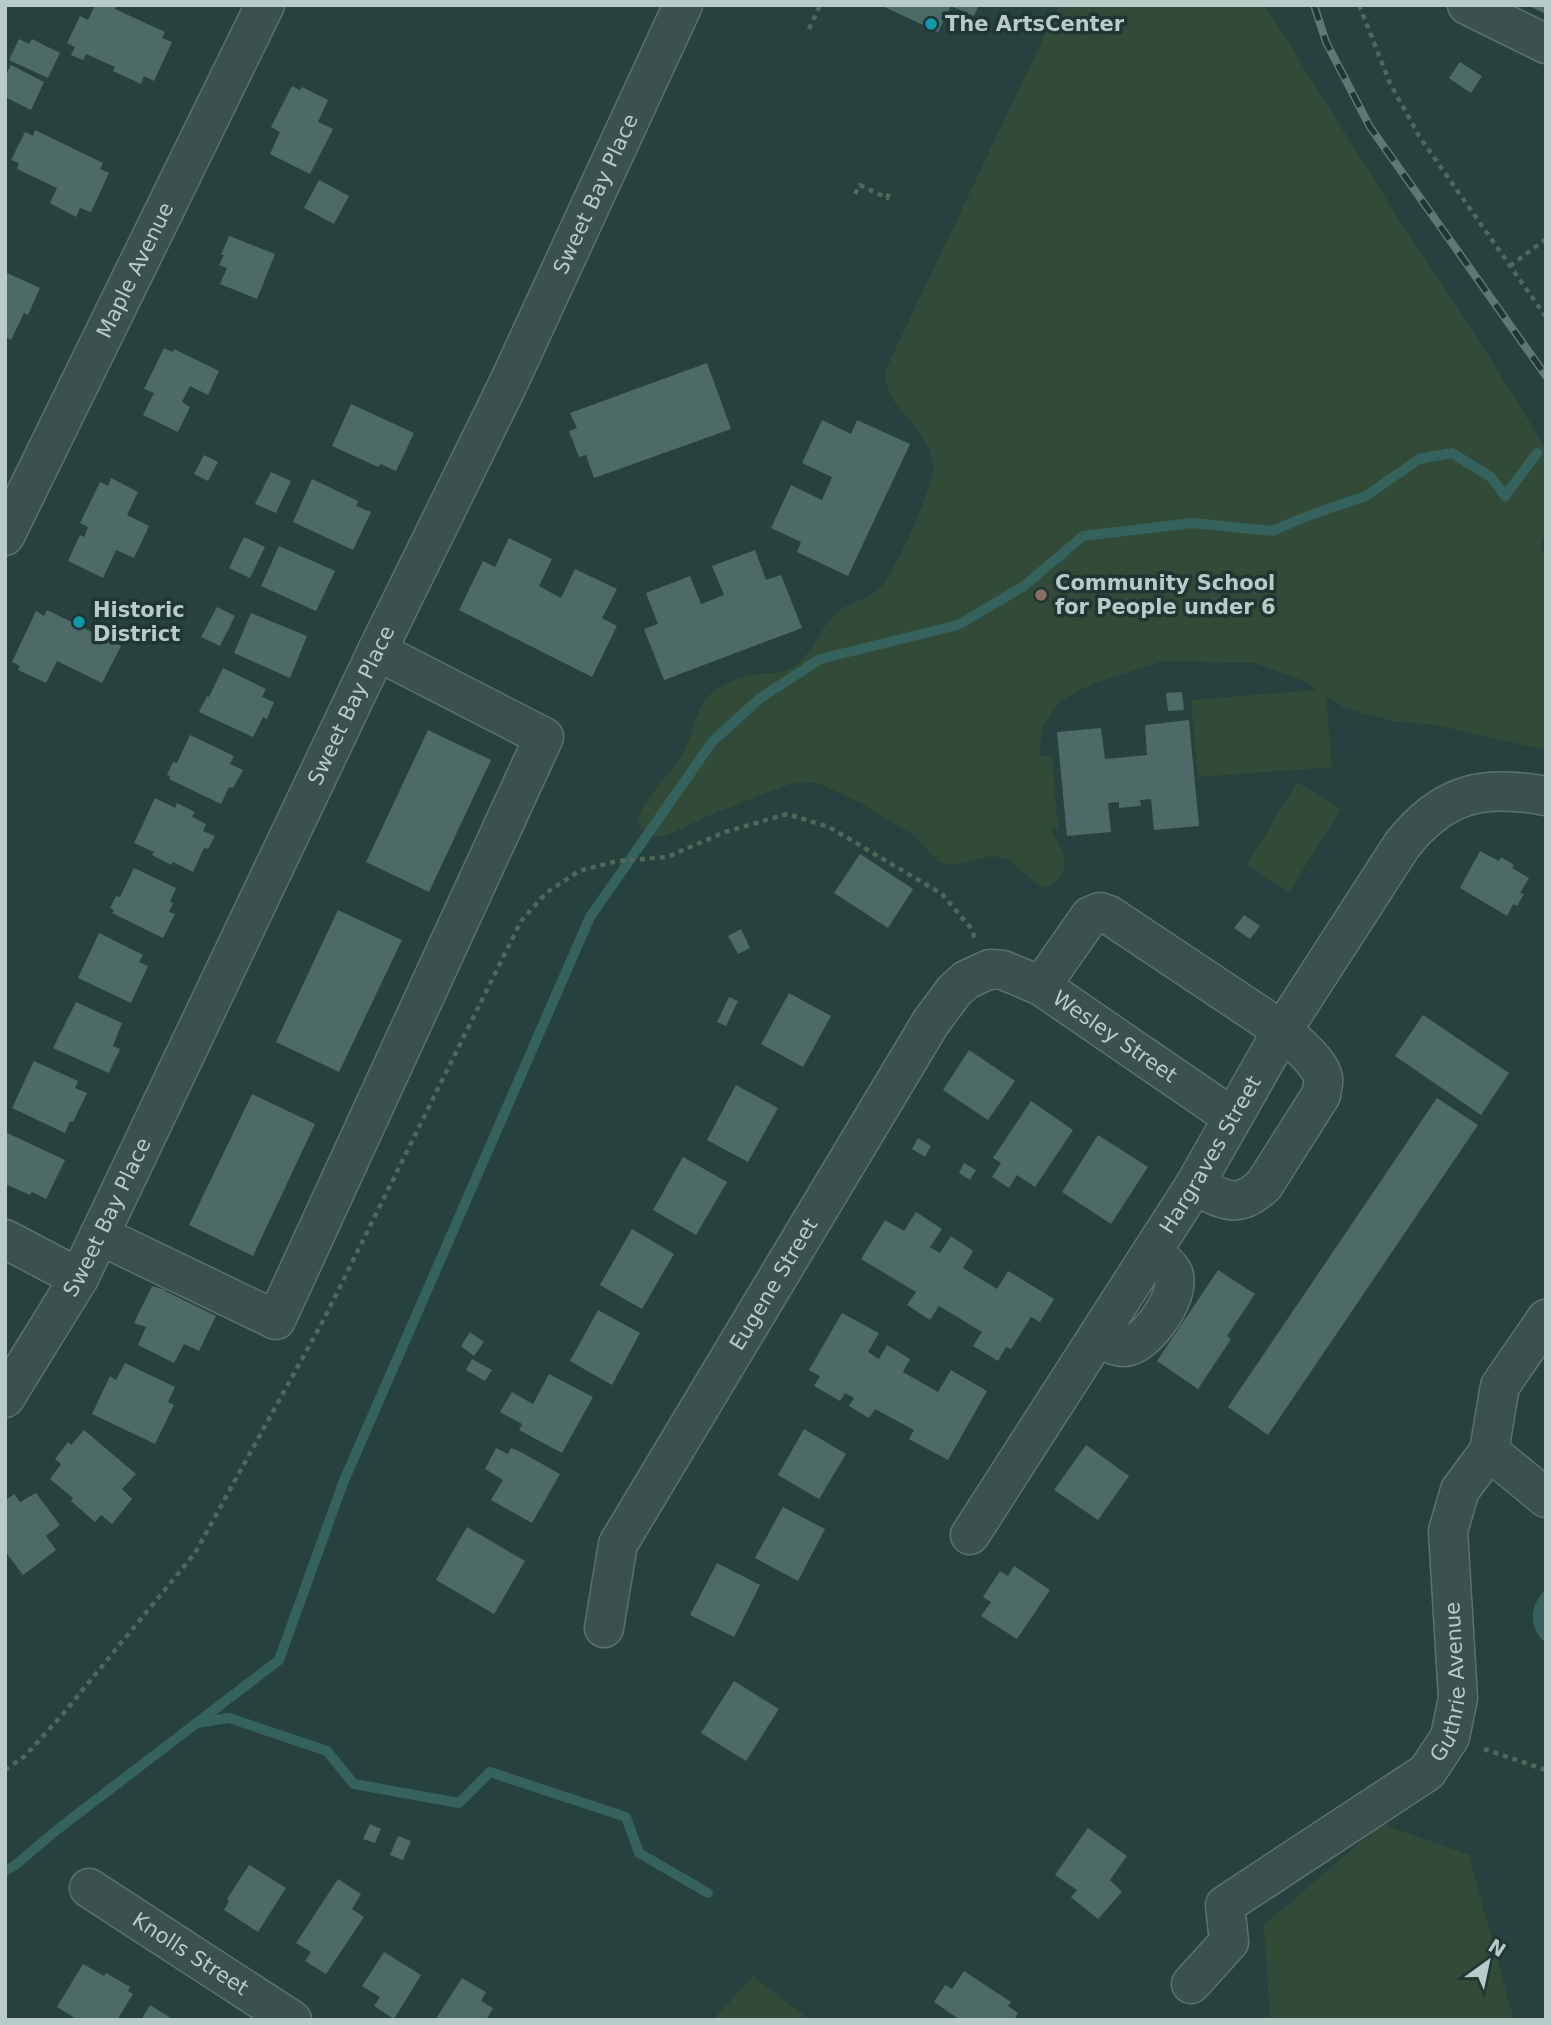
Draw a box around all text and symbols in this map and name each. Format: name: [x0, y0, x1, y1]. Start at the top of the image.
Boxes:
place label: The ArtsCenter: [945, 12, 1125, 36]
marker: The ArtsCenter: [923, 16, 939, 32]
street label: Sweet Bay Place: [549, 110, 643, 278]
street label: Maple Avenue: [92, 198, 178, 342]
place label: Community School for People under 6: [1055, 571, 1276, 619]
marker: Community School for People under 6: [1033, 587, 1049, 603]
place label: Historic District: [93, 598, 185, 646]
marker: Historic District: [71, 614, 87, 630]
street label: Sweet Bay Place: [303, 622, 399, 789]
street label: Wesley Street: [1048, 986, 1182, 1088]
street label: Hargraves Street: [1155, 1072, 1266, 1238]
street label: Sweet Bay Place: [58, 1134, 156, 1301]
street label: Eugene Street: [725, 1214, 823, 1355]
street label: Guthrie Avenue: [1425, 1601, 1470, 1766]
street label: Knolls Street: [128, 1908, 253, 2000]
north arrow: [1453, 1927, 1523, 1997]
text: N: [1485, 1934, 1510, 1961]

